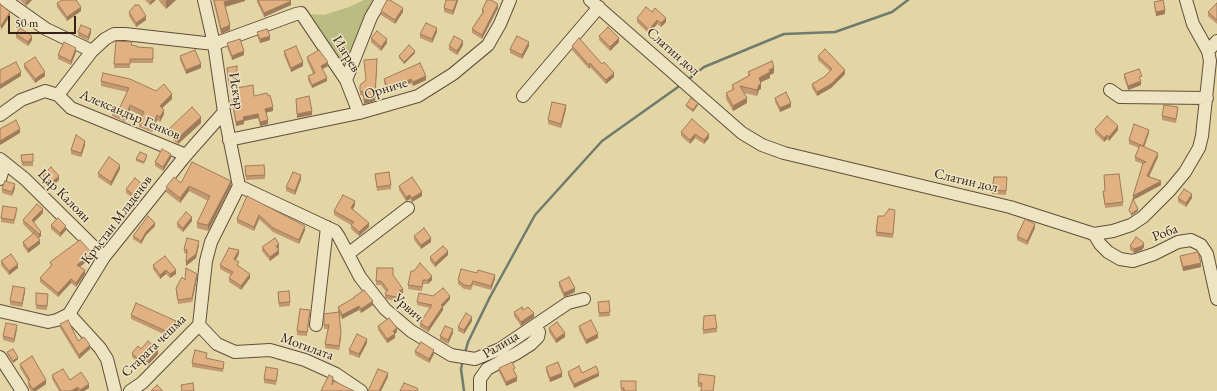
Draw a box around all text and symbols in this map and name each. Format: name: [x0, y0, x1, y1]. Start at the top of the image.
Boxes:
scale bar: [10, 8, 78, 34]
text: 50 m: [15, 15, 38, 31]
street label: Слатин дол: [643, 24, 703, 80]
street label: Изгрев: [328, 32, 364, 76]
street label: Искър: [225, 71, 247, 111]
street label: Орниче: [362, 74, 410, 104]
street label: Александър Генков: [77, 86, 183, 144]
street label: Слатин дол: [932, 165, 1000, 197]
street label: Цар Калоян: [34, 166, 94, 226]
street label: Кръстан Младенов: [78, 172, 156, 268]
street label: Роба: [1150, 221, 1180, 245]
street label: Урвич: [390, 290, 426, 326]
street label: Старата чешма: [118, 311, 190, 381]
street label: Ралица: [480, 328, 522, 362]
street label: Могилата: [278, 330, 336, 364]

